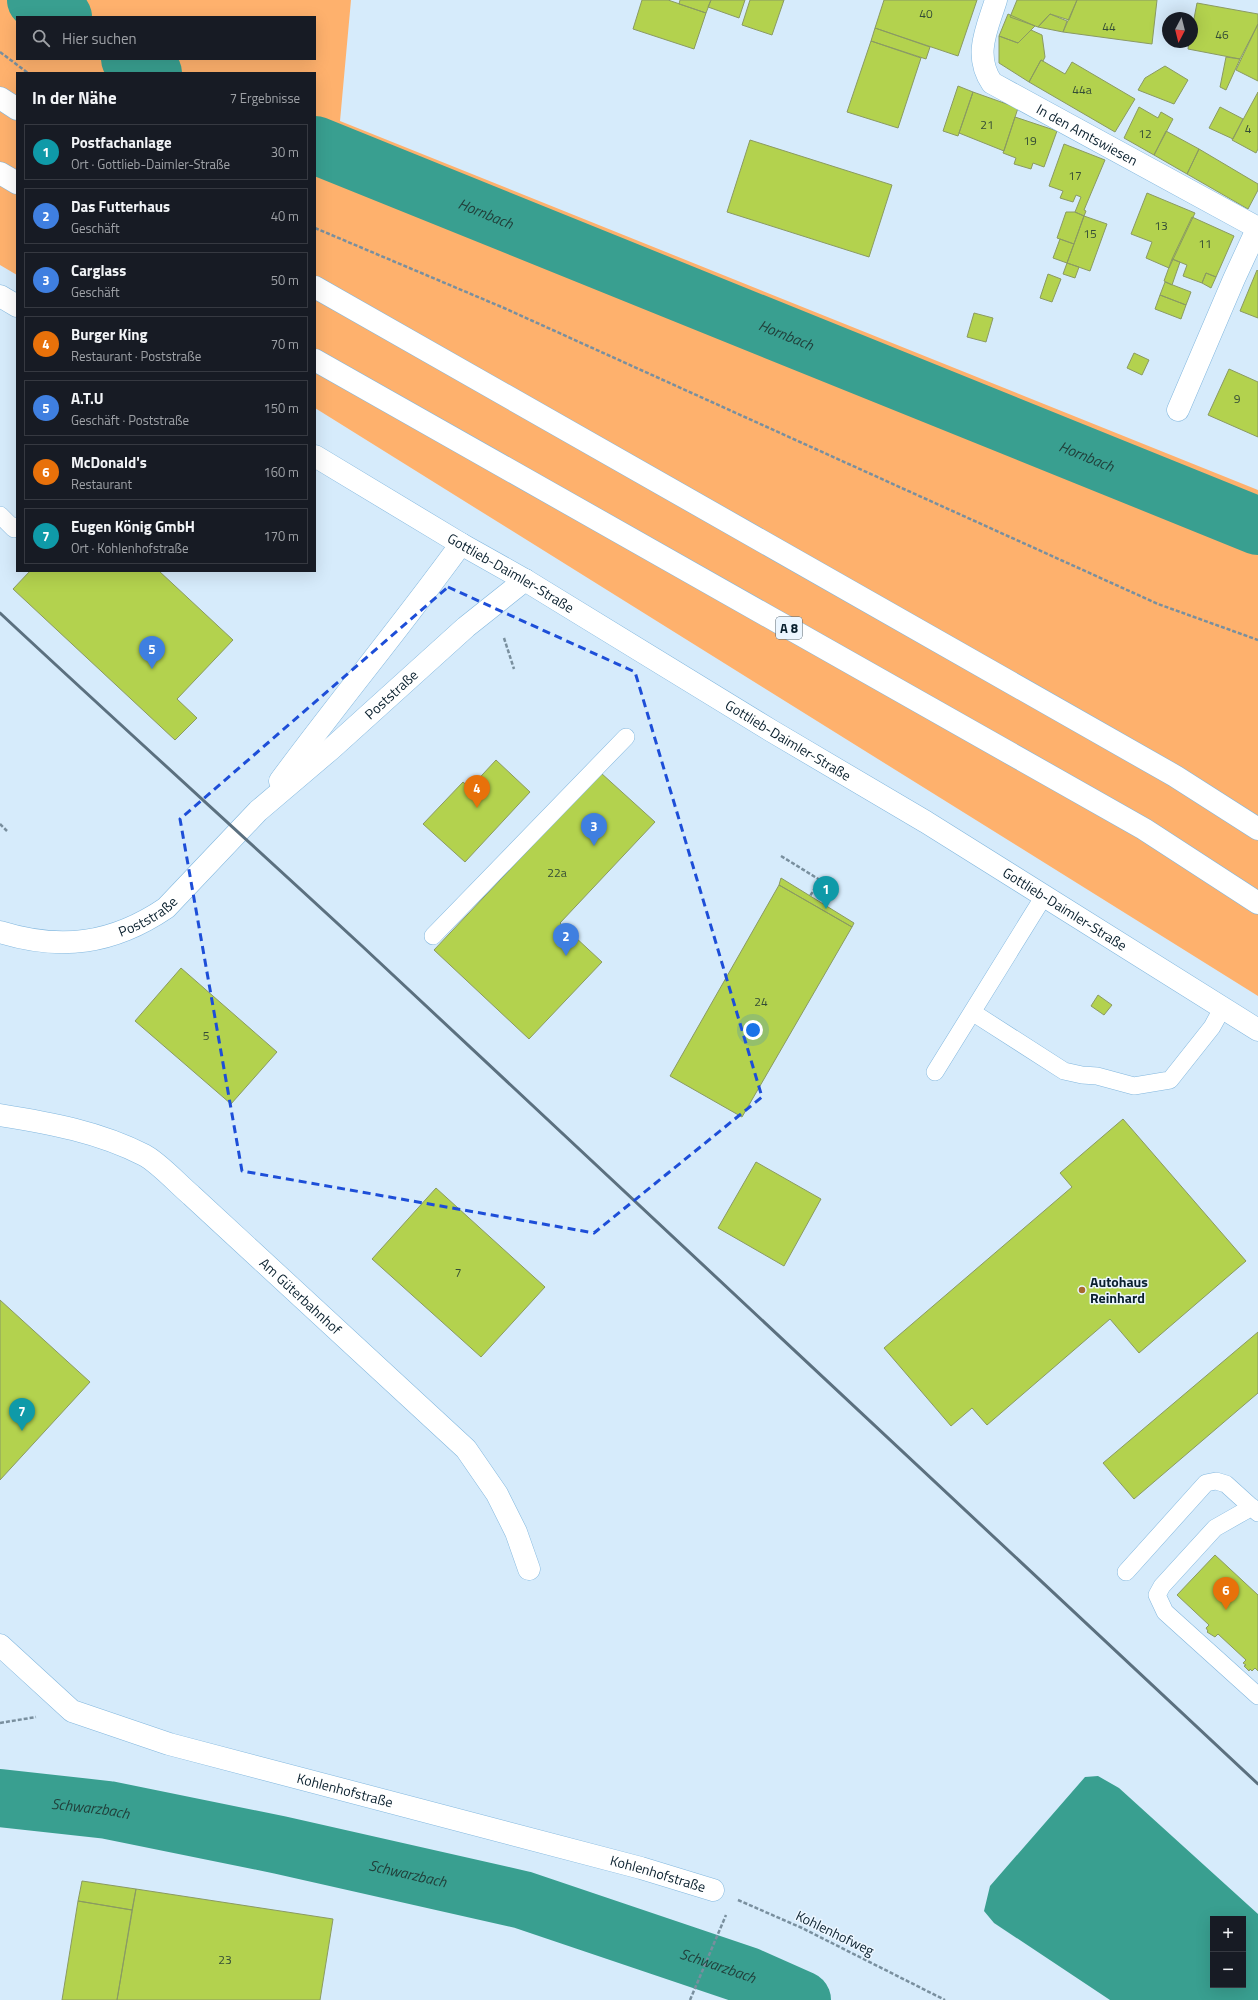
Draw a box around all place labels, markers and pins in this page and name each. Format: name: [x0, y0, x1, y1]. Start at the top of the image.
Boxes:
pin: 5: [139, 636, 165, 669]
pin: 4: [464, 775, 490, 808]
pin: 3: [581, 813, 607, 846]
pin: 1: [813, 876, 839, 909]
pin: 2: [553, 923, 579, 956]
place label: Autohaus Reinhard: [1090, 1271, 1148, 1308]
marker: Autohaus Reinhard: [1077, 1285, 1087, 1295]
pin: 7: [9, 1398, 35, 1431]
pin: 6: [1213, 1577, 1239, 1610]

